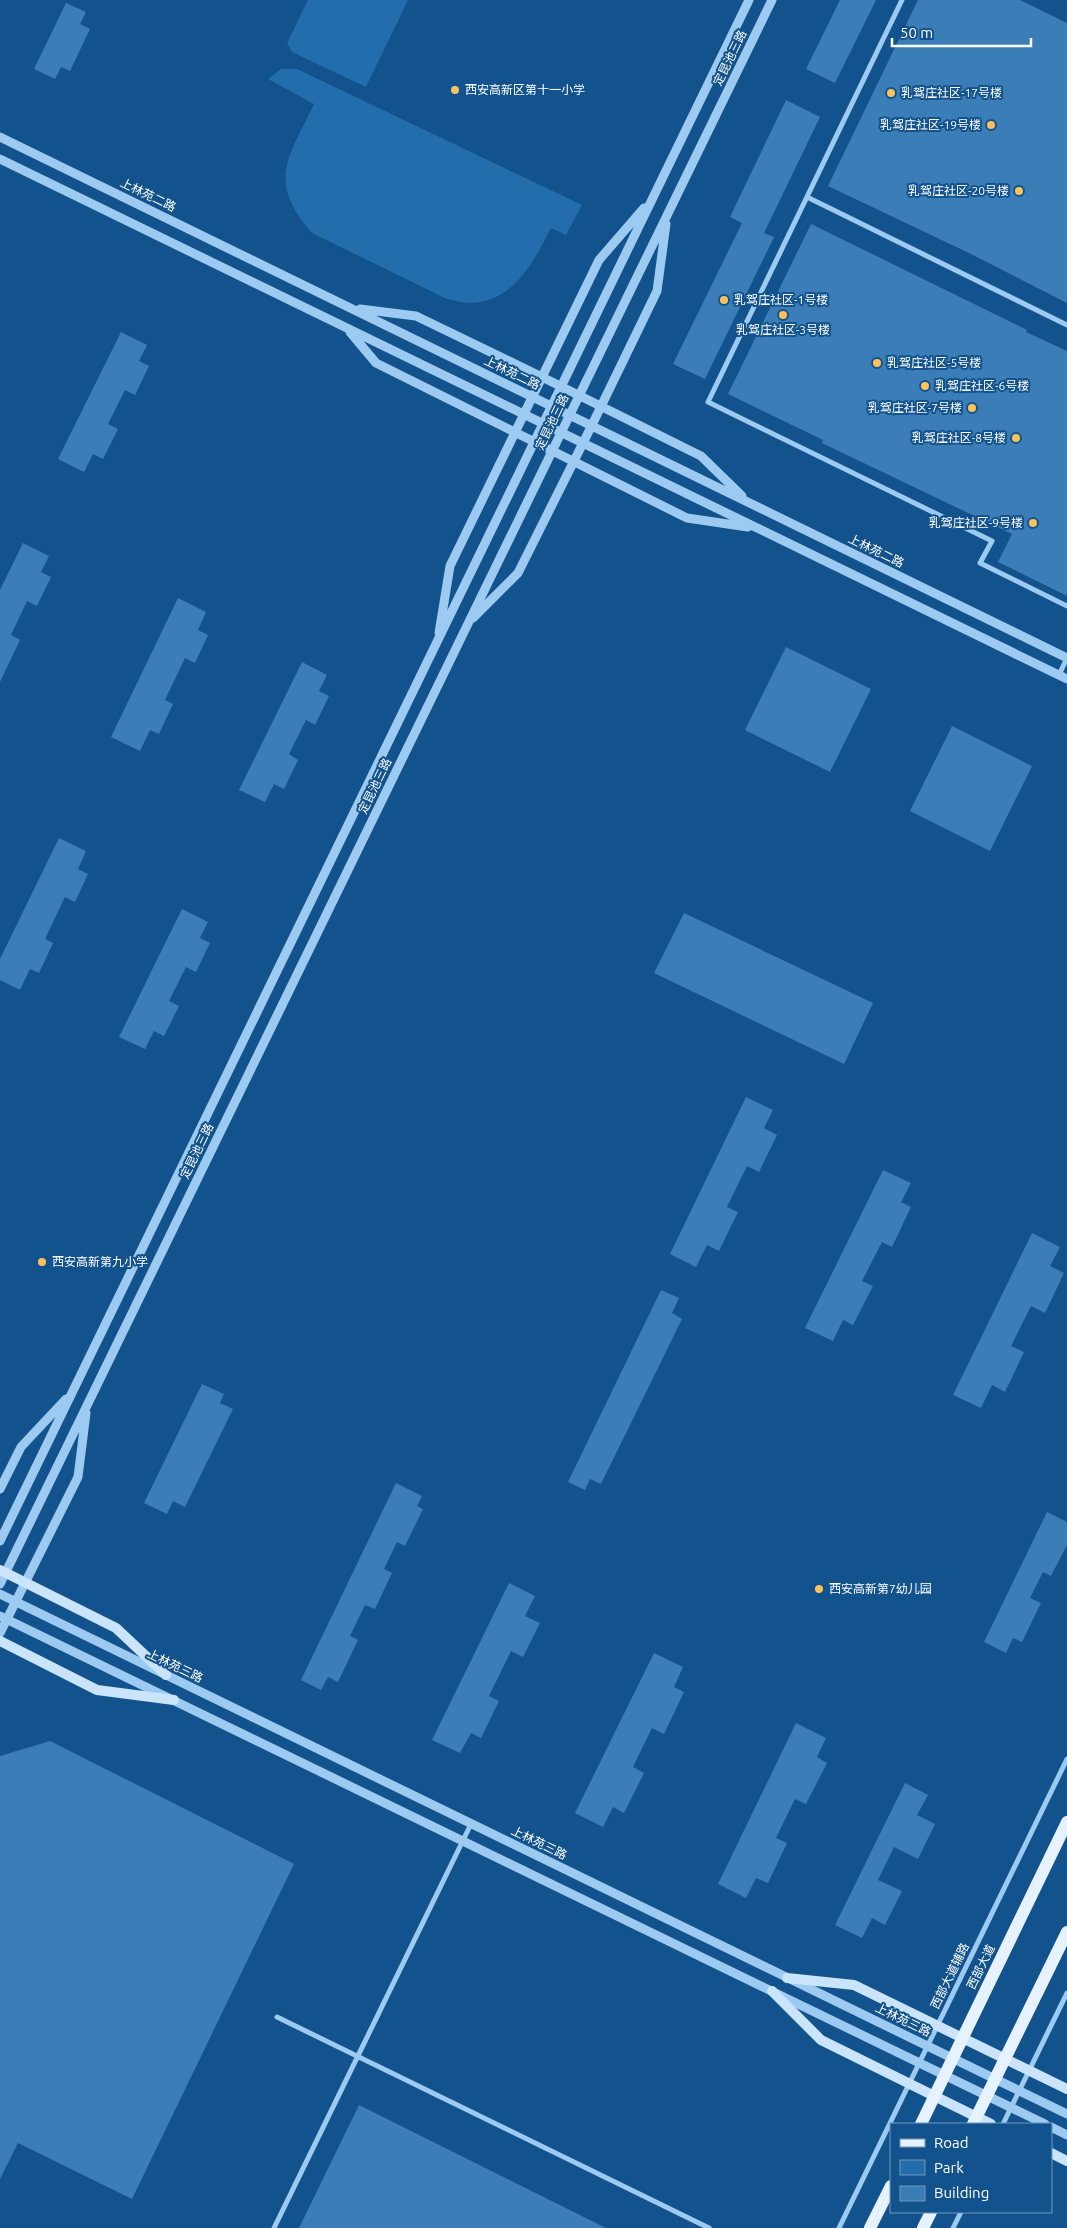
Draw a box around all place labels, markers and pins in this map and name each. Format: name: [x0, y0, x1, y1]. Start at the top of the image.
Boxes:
place label: 西安高新区第十一小学: [465, 83, 585, 96]
marker: 西安高新区第十一小学: [449, 84, 461, 96]
place label: 乳驾庄社区-17号楼: [901, 86, 1002, 99]
marker: 乳驾庄社区-17号楼: [885, 87, 897, 99]
place label: 乳驾庄社区-19号楼: [880, 118, 981, 131]
marker: 乳驾庄社区-19号楼: [985, 119, 997, 131]
place label: 乳驾庄社区-20号楼: [908, 184, 1009, 197]
marker: 乳驾庄社区-20号楼: [1013, 185, 1025, 197]
place label: 乳驾庄社区-1号楼: [734, 293, 828, 306]
marker: 乳驾庄社区-1号楼: [718, 294, 730, 306]
marker: 乳驾庄社区-3号楼: [777, 309, 789, 321]
place label: 乳驾庄社区-3号楼: [736, 323, 830, 336]
place label: 乳驾庄社区-5号楼: [887, 356, 981, 369]
marker: 乳驾庄社区-5号楼: [871, 357, 883, 369]
place label: 乳驾庄社区-6号楼: [935, 379, 1029, 392]
marker: 乳驾庄社区-6号楼: [919, 380, 931, 392]
place label: 乳驾庄社区-7号楼: [868, 401, 962, 414]
marker: 乳驾庄社区-7号楼: [966, 402, 978, 414]
place label: 乳驾庄社区-8号楼: [912, 431, 1006, 444]
marker: 乳驾庄社区-8号楼: [1010, 432, 1022, 444]
place label: 乳驾庄社区-9号楼: [929, 516, 1023, 529]
marker: 乳驾庄社区-9号楼: [1027, 517, 1039, 529]
place label: 西安高新第九小学: [52, 1255, 148, 1268]
marker: 西安高新第九小学: [36, 1256, 48, 1268]
place label: 西安高新第7幼儿园: [829, 1582, 932, 1595]
marker: 西安高新第7幼儿园: [813, 1583, 825, 1595]

